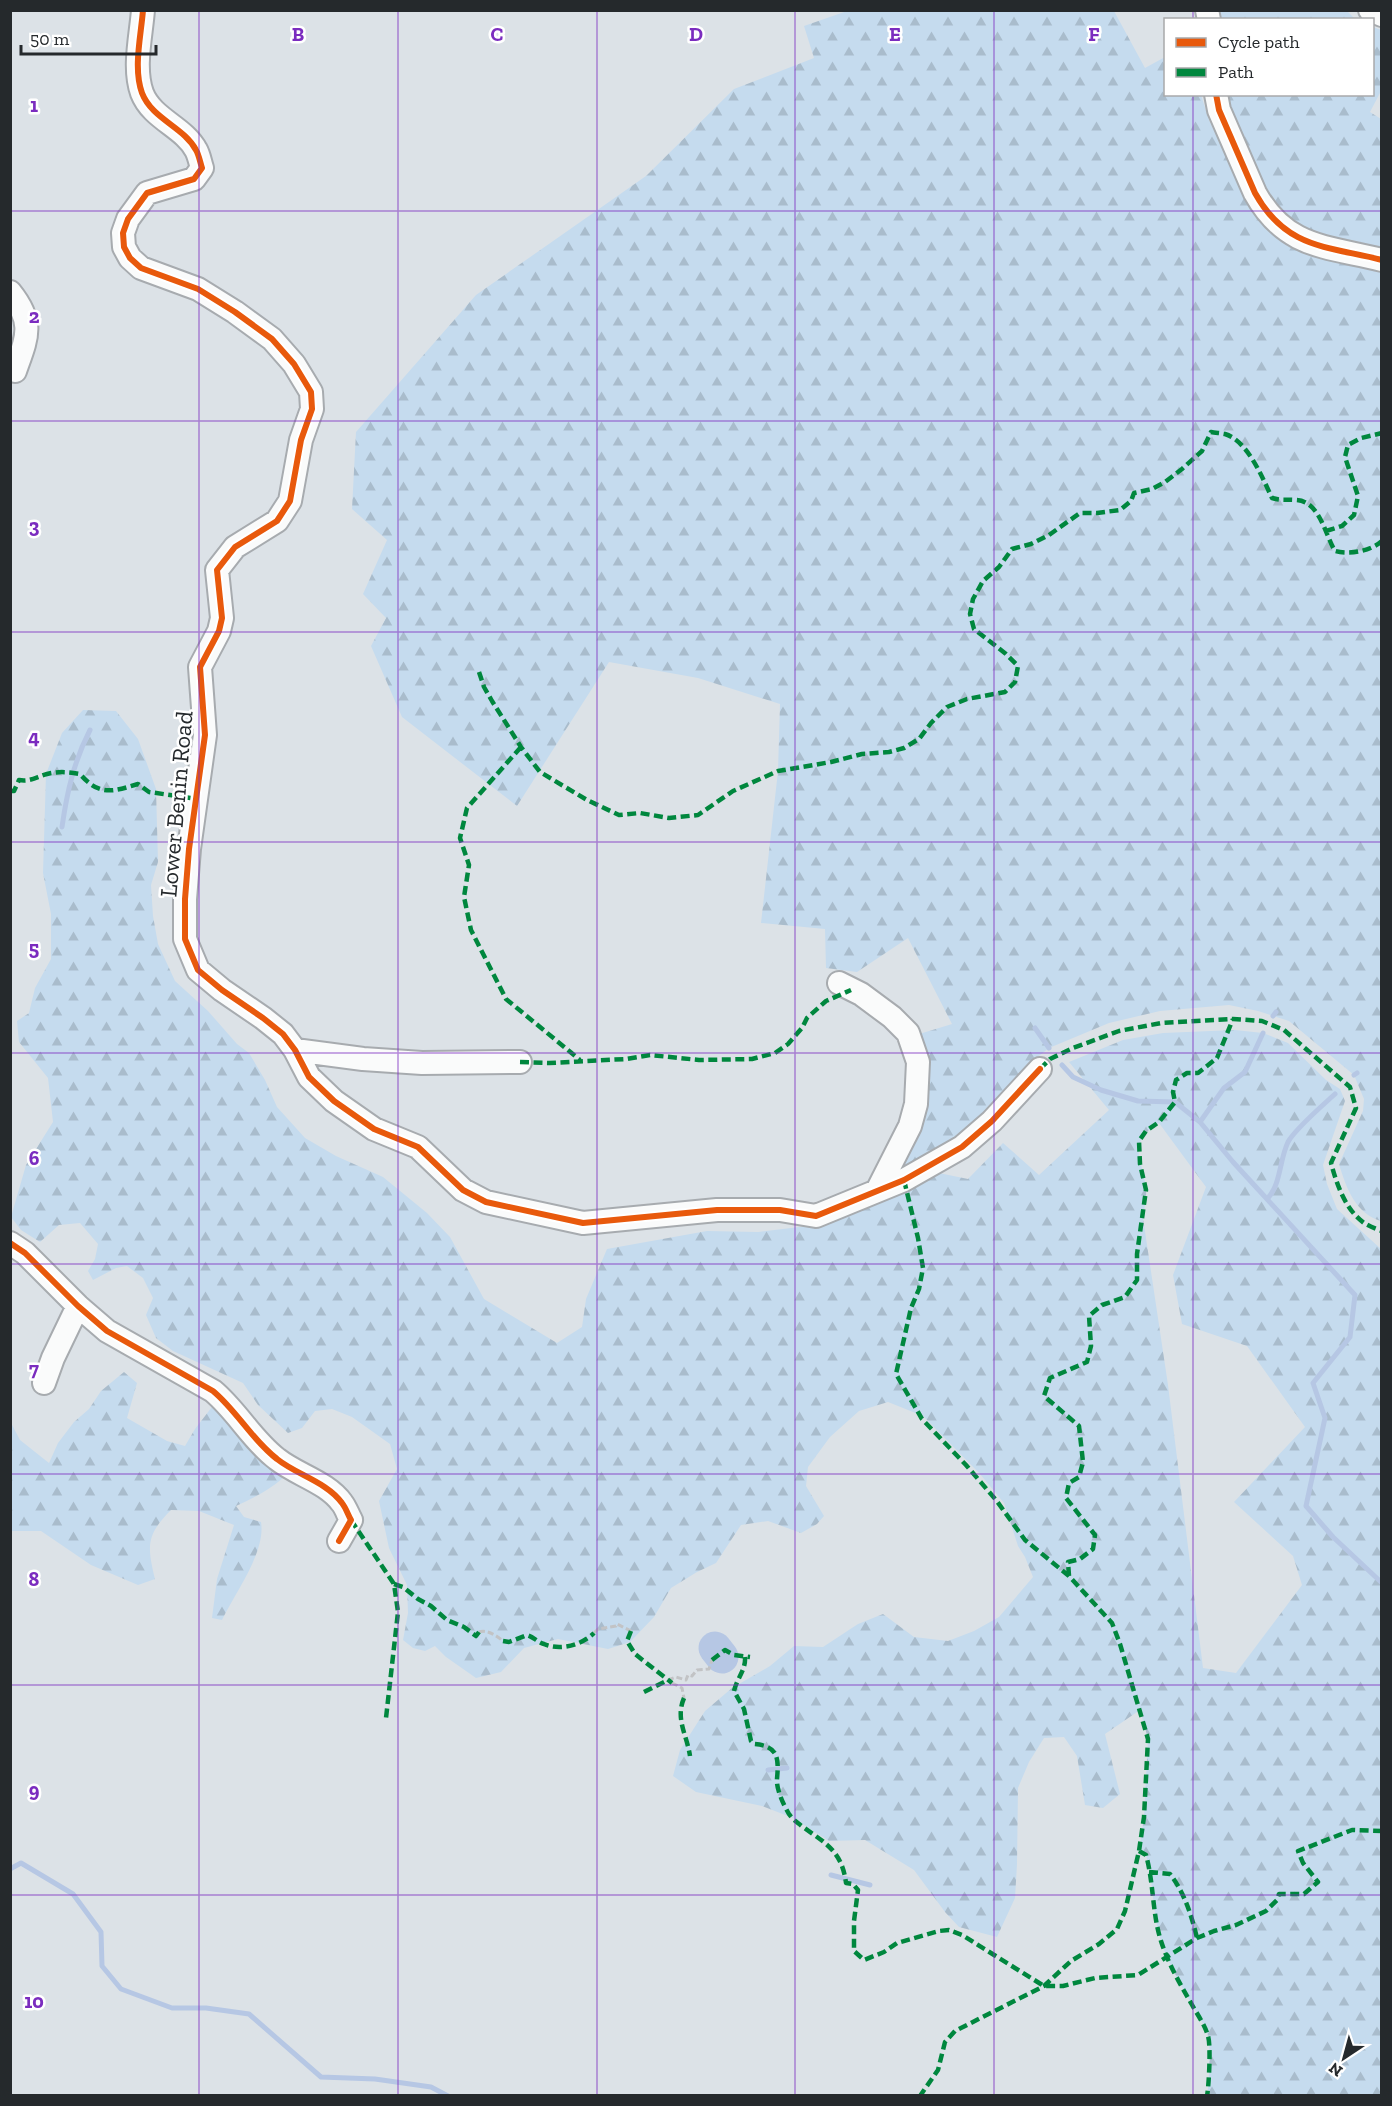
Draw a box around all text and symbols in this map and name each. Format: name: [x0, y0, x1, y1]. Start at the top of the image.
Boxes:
scale bar: [21, 18, 156, 56]
legend: [1164, 18, 1374, 96]
text: B: [292, 22, 304, 46]
text: C: [491, 22, 504, 46]
text: D: [689, 22, 703, 46]
text: E: [889, 22, 901, 46]
text: F: [1088, 22, 1100, 46]
text: 50 m: [30, 28, 70, 50]
text: Cycle path: [1218, 31, 1300, 53]
text: Path: [1218, 61, 1254, 83]
text: 1: [30, 93, 38, 117]
text: 2: [29, 304, 40, 328]
text: 3: [29, 514, 40, 538]
street label: Lower Benin Road: [153, 710, 199, 898]
text: 4: [28, 725, 40, 749]
text: 5: [29, 936, 39, 960]
text: 6: [29, 1146, 40, 1170]
text: 7: [29, 1357, 39, 1381]
text: 8: [29, 1567, 40, 1591]
text: 9: [29, 1778, 40, 1802]
text: 10: [24, 1989, 44, 2013]
north arrow: [1314, 2028, 1374, 2088]
text: N: [1325, 2058, 1346, 2081]

